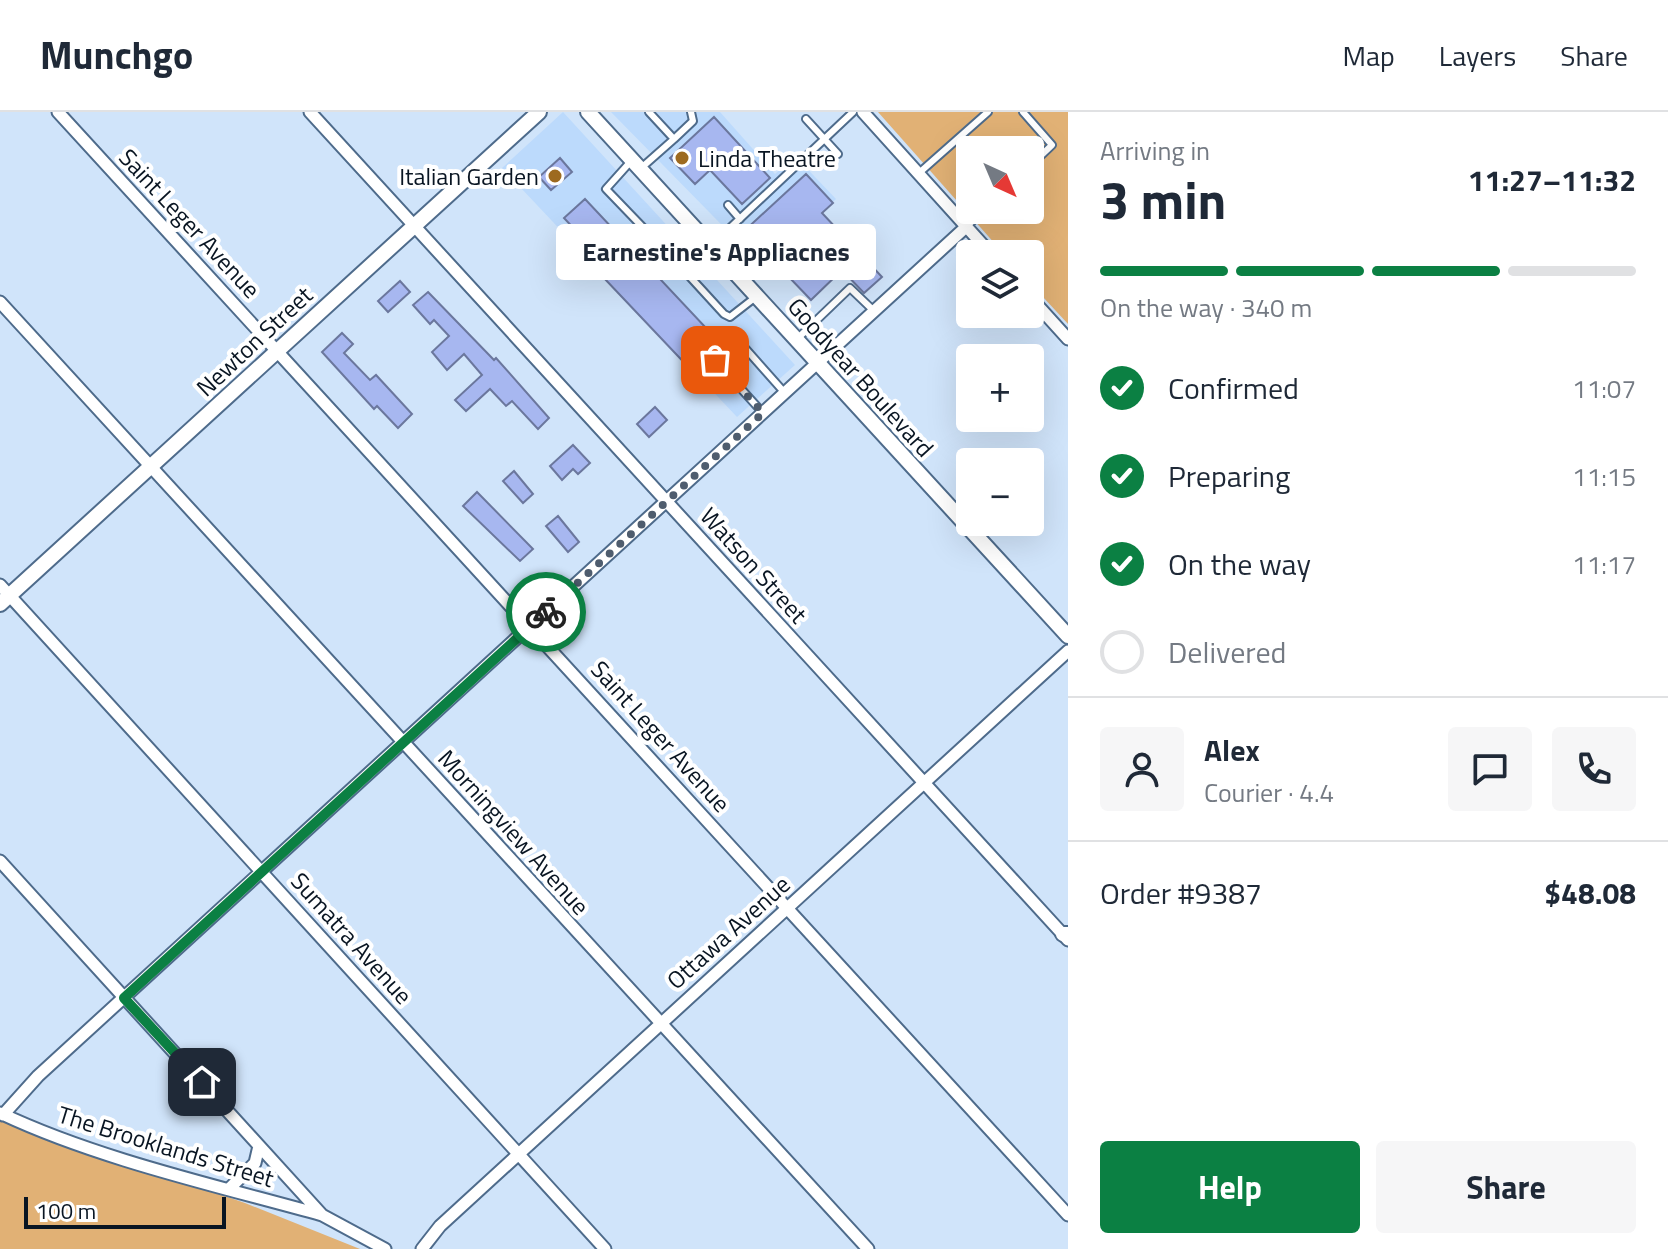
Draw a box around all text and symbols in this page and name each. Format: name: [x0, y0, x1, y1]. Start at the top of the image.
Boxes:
text: Munchgo: [40, 26, 193, 84]
text: Map: [1342, 34, 1395, 77]
text: Layers: [1439, 34, 1516, 77]
text: Share: [1560, 34, 1628, 77]
text: Arriving in: [1100, 131, 1210, 170]
north arrow: [956, 136, 1044, 224]
map controls: [956, 136, 1044, 536]
street label: Saint Leger Avenue: [111, 140, 269, 306]
place label: Linda Theatre: [698, 140, 836, 176]
marker: Linda Theatre: [673, 149, 691, 167]
text: 11:27–11:32: [1468, 157, 1636, 203]
place label: Italian Garden: [399, 158, 539, 194]
text: 3 min: [1100, 160, 1226, 239]
marker: Italian Garden: [546, 167, 564, 185]
callout: Earnestine's Appliacnes: [555, 224, 875, 280]
text: Earnestine's Appliacnes: [582, 232, 850, 271]
button: layers: [956, 240, 1044, 328]
street label: Newton Street: [188, 277, 321, 404]
text: On the way · 340 m: [1100, 288, 1312, 327]
street label: Goodyear Boulevard: [779, 289, 943, 465]
pin: [681, 326, 749, 394]
icon: bag: [693, 338, 737, 382]
button: +: [956, 344, 1044, 432]
text: Confirmed: [1168, 365, 1299, 411]
icon: check: [1100, 366, 1144, 410]
text: 11:07: [1572, 369, 1636, 408]
button: −: [956, 448, 1044, 536]
text: Preparing: [1168, 453, 1290, 499]
icon: check: [1100, 454, 1144, 498]
text: 11:15: [1572, 457, 1636, 496]
street label: Watson Street: [692, 499, 816, 631]
text: On the way: [1168, 541, 1311, 587]
icon: check: [1100, 542, 1144, 586]
text: 11:17: [1572, 545, 1636, 584]
courier: [506, 572, 586, 652]
icon: bike: [524, 590, 568, 634]
text: Delivered: [1168, 629, 1286, 675]
street label: Saint Leger Avenue: [583, 652, 739, 820]
button: person: [1100, 727, 1184, 811]
text: Alex: [1204, 727, 1260, 773]
button: chat: [1448, 727, 1532, 811]
button: phone: [1552, 727, 1636, 811]
street label: Morningview Avenue: [430, 741, 598, 923]
text: Courier · 4.4: [1204, 773, 1334, 812]
street label: Sumatra Avenue: [283, 864, 421, 1012]
street label: Ottawa Avenue: [658, 867, 798, 997]
text: Order #9387: [1100, 870, 1262, 916]
text: $48.08: [1544, 870, 1636, 916]
pin: [168, 1048, 236, 1116]
icon: home: [180, 1060, 224, 1104]
street label: The Brooklands Street: [54, 1096, 279, 1196]
button: Help: [1100, 1141, 1360, 1233]
button: Share: [1376, 1141, 1636, 1233]
scale bar: [24, 1193, 226, 1229]
text: 100 m: [36, 1194, 96, 1228]

